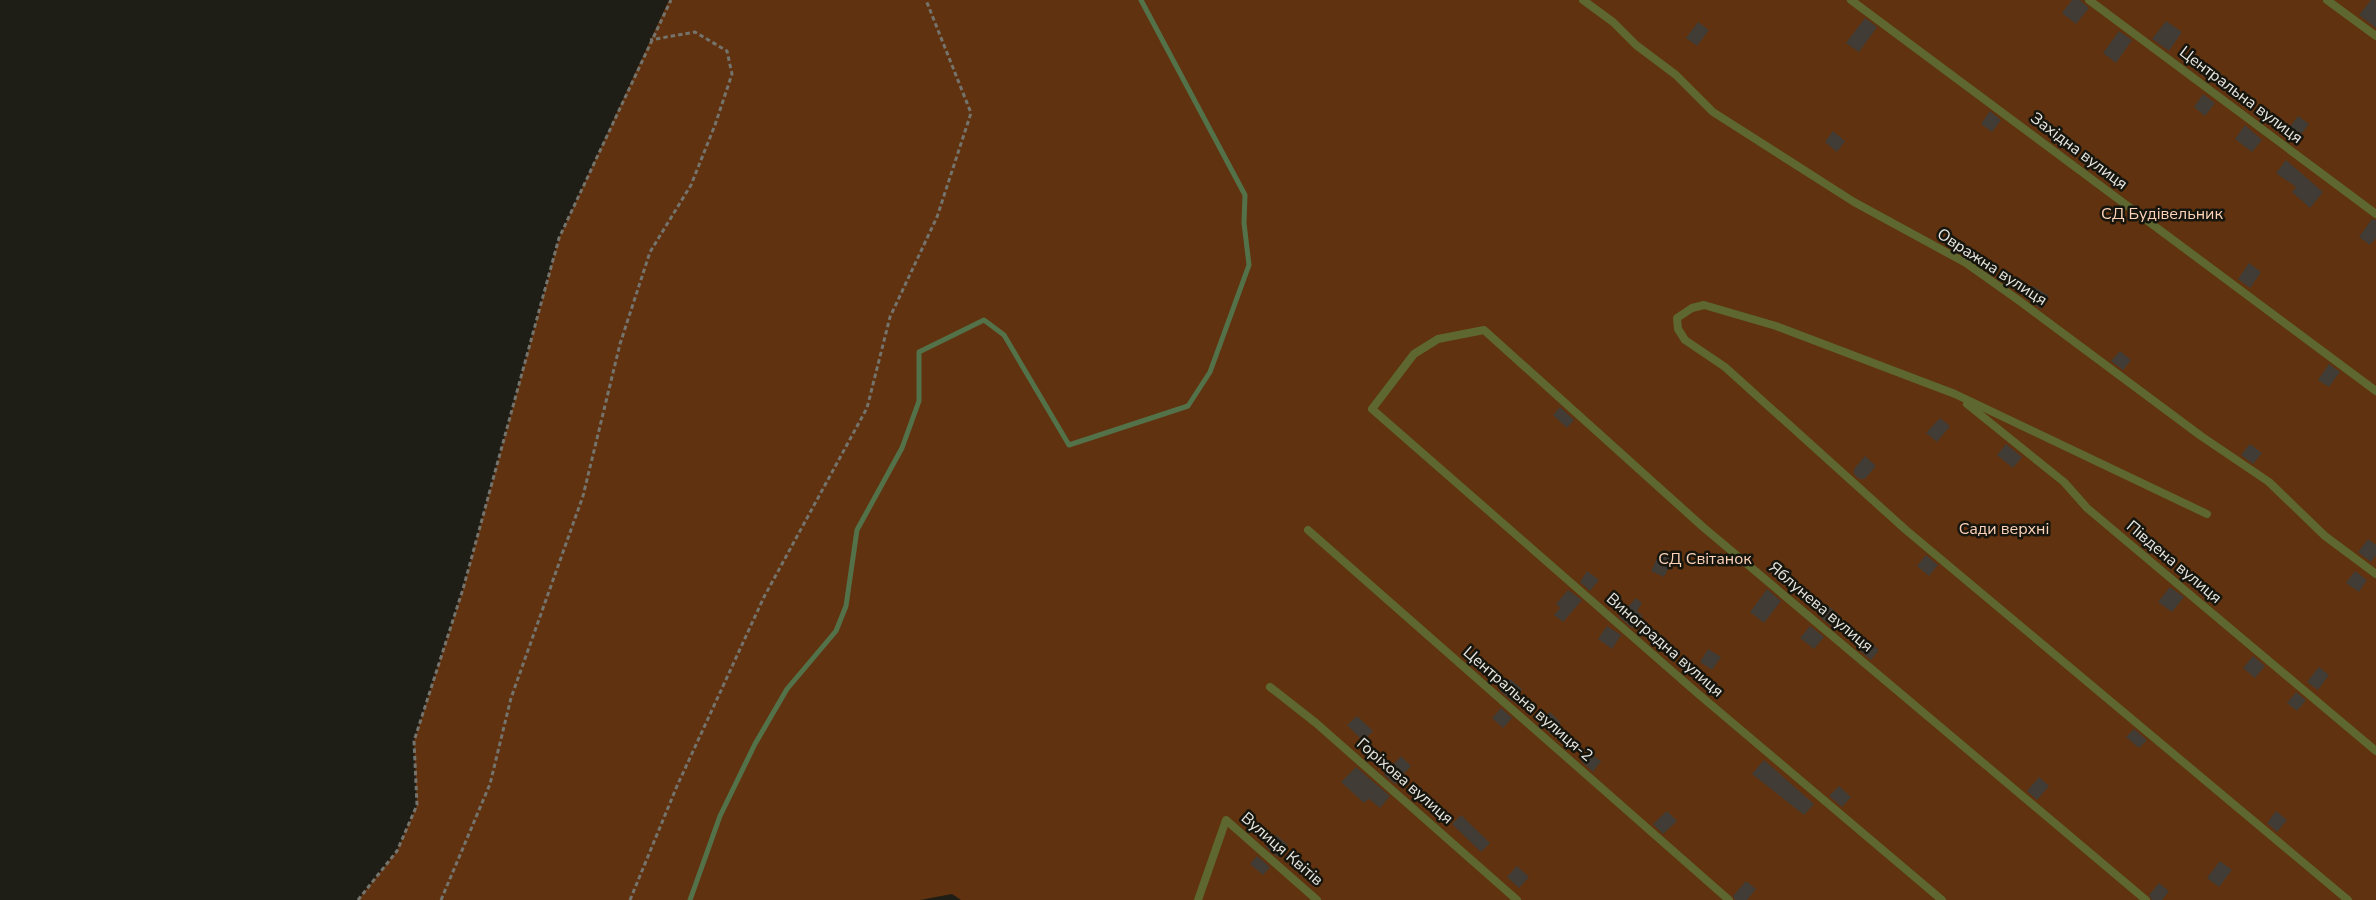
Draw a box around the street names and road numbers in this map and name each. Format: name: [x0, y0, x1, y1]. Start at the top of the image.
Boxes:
street label: Центральна вулиця: [2175, 41, 2307, 149]
street label: Західна вулиця: [2026, 107, 2132, 195]
street label: Овражна вулиця: [1933, 223, 2051, 311]
street label: Південа вулиця: [2122, 515, 2226, 609]
street label: Яблунева вулиця: [1764, 557, 1878, 657]
street label: Виноградна вулиця: [1602, 588, 1728, 702]
street label: Центральна вулиця-2: [1458, 641, 1598, 767]
street label: Горіхова вулиця: [1352, 733, 1458, 829]
street label: Вулиця Квітів: [1236, 807, 1328, 891]

